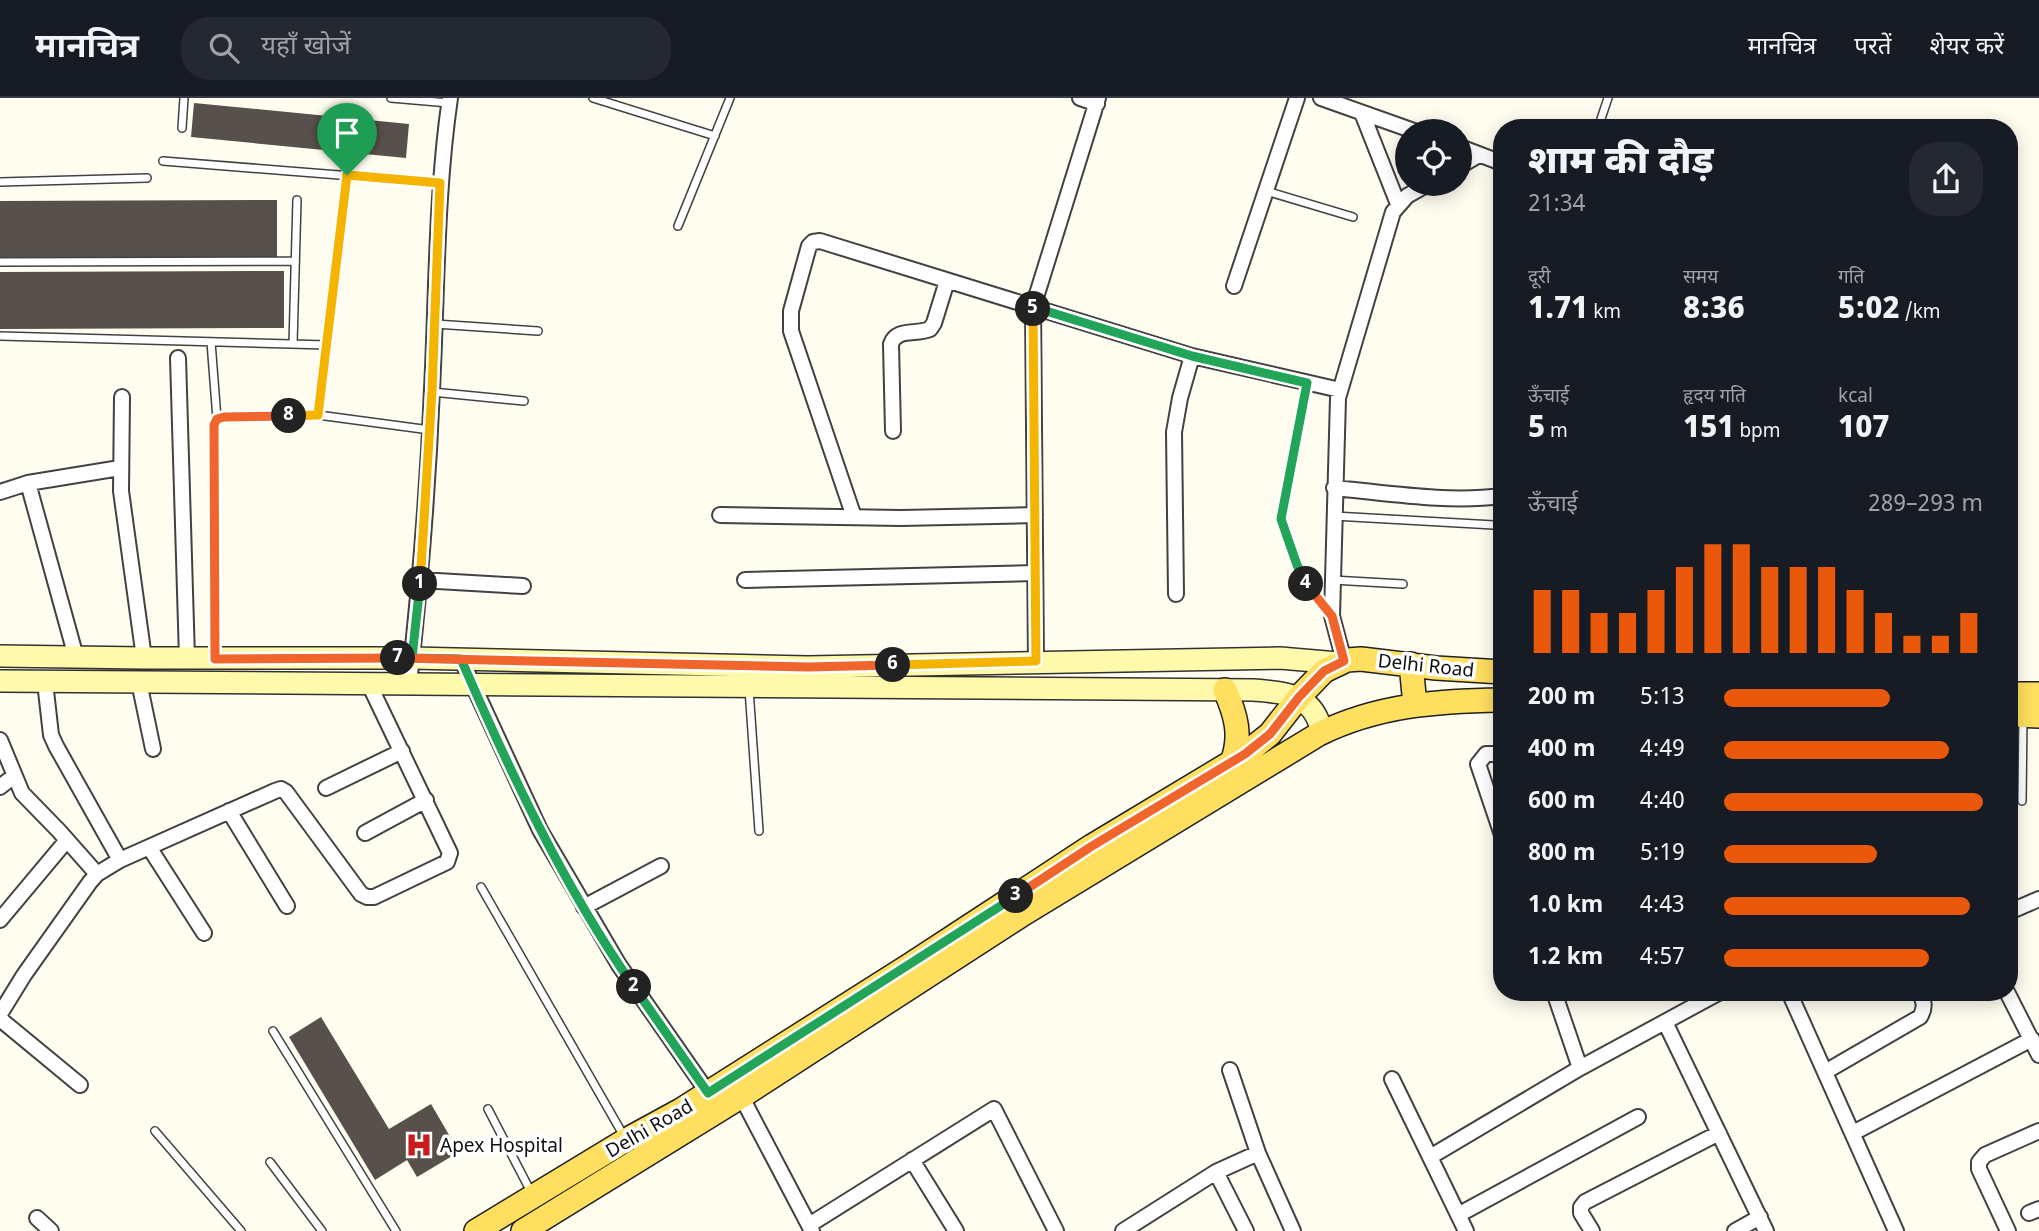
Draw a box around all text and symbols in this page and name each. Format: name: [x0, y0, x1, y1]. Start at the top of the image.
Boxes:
search box: [181, 17, 671, 80]
text: मानचित्र: [35, 27, 139, 70]
icon: search: [205, 29, 243, 67]
text: यहाँ खोजें: [261, 31, 351, 65]
text: मानचित्र: [1748, 32, 1816, 64]
text: परतें: [1854, 32, 1891, 64]
text: शेयर करें: [1929, 32, 2004, 64]
pin: [317, 103, 377, 175]
icon: arrive: [328, 114, 366, 152]
map controls: [1395, 119, 1472, 196]
button: locate: [1395, 119, 1472, 196]
text: शाम की दौड़: [1528, 139, 1714, 189]
button: share: [1909, 142, 1983, 216]
text: 21:34: [1528, 190, 1585, 220]
text: दूरी: [1528, 266, 1551, 291]
text: समय: [1683, 266, 1718, 291]
text: गति: [1838, 266, 1864, 291]
text: 1.71: [1528, 291, 1588, 330]
text: 8:36: [1683, 291, 1745, 330]
text: 5:02: [1838, 291, 1900, 330]
pin: 5: [1016, 292, 1050, 326]
text: 5: [1027, 296, 1038, 321]
text: km: [1588, 301, 1621, 326]
text: /km: [1900, 301, 1941, 326]
text: ऊँचाई: [1528, 385, 1569, 410]
text: हृदय गति: [1683, 385, 1746, 410]
text: kcal: [1838, 385, 1873, 410]
pin: 8: [272, 398, 306, 434]
text: 8: [283, 403, 294, 428]
text: 5: [1528, 410, 1545, 449]
text: 151: [1683, 410, 1734, 449]
text: 107: [1838, 410, 1889, 449]
text: m: [1545, 420, 1568, 445]
text: bpm: [1734, 420, 1781, 445]
text: ऊँचाई: [1528, 490, 1578, 520]
text: 289–293 m: [1868, 490, 1983, 520]
pin: 1: [402, 566, 438, 602]
pin: 4: [1288, 566, 1324, 602]
text: 1: [414, 571, 425, 596]
text: 4: [1300, 571, 1311, 596]
pin: 7: [380, 640, 416, 676]
text: 7: [392, 645, 403, 670]
pin: 6: [876, 648, 910, 682]
street label: Delhi Road: [1376, 650, 1475, 685]
text: 6: [887, 652, 898, 677]
text: 200 m: [1528, 683, 1596, 713]
text: 5:13: [1640, 683, 1685, 713]
text: 400 m: [1528, 735, 1596, 765]
text: 4:49: [1640, 735, 1685, 765]
text: 600 m: [1528, 787, 1596, 817]
text: 4:40: [1640, 787, 1685, 817]
text: 800 m: [1528, 839, 1596, 869]
text: 5:19: [1640, 839, 1685, 869]
pin: 3: [998, 878, 1034, 914]
text: 3: [1010, 883, 1021, 908]
text: 1.0 km: [1528, 891, 1603, 921]
text: 4:43: [1640, 891, 1685, 921]
text: 1.2 km: [1528, 943, 1603, 973]
text: 4:57: [1640, 943, 1685, 973]
pin: 2: [616, 970, 652, 1004]
text: 2: [628, 974, 639, 999]
street label: Delhi Road: [602, 1095, 698, 1165]
hospital icon: Apex Hospital: [404, 1130, 434, 1160]
place label: Apex Hospital: [440, 1135, 563, 1160]

